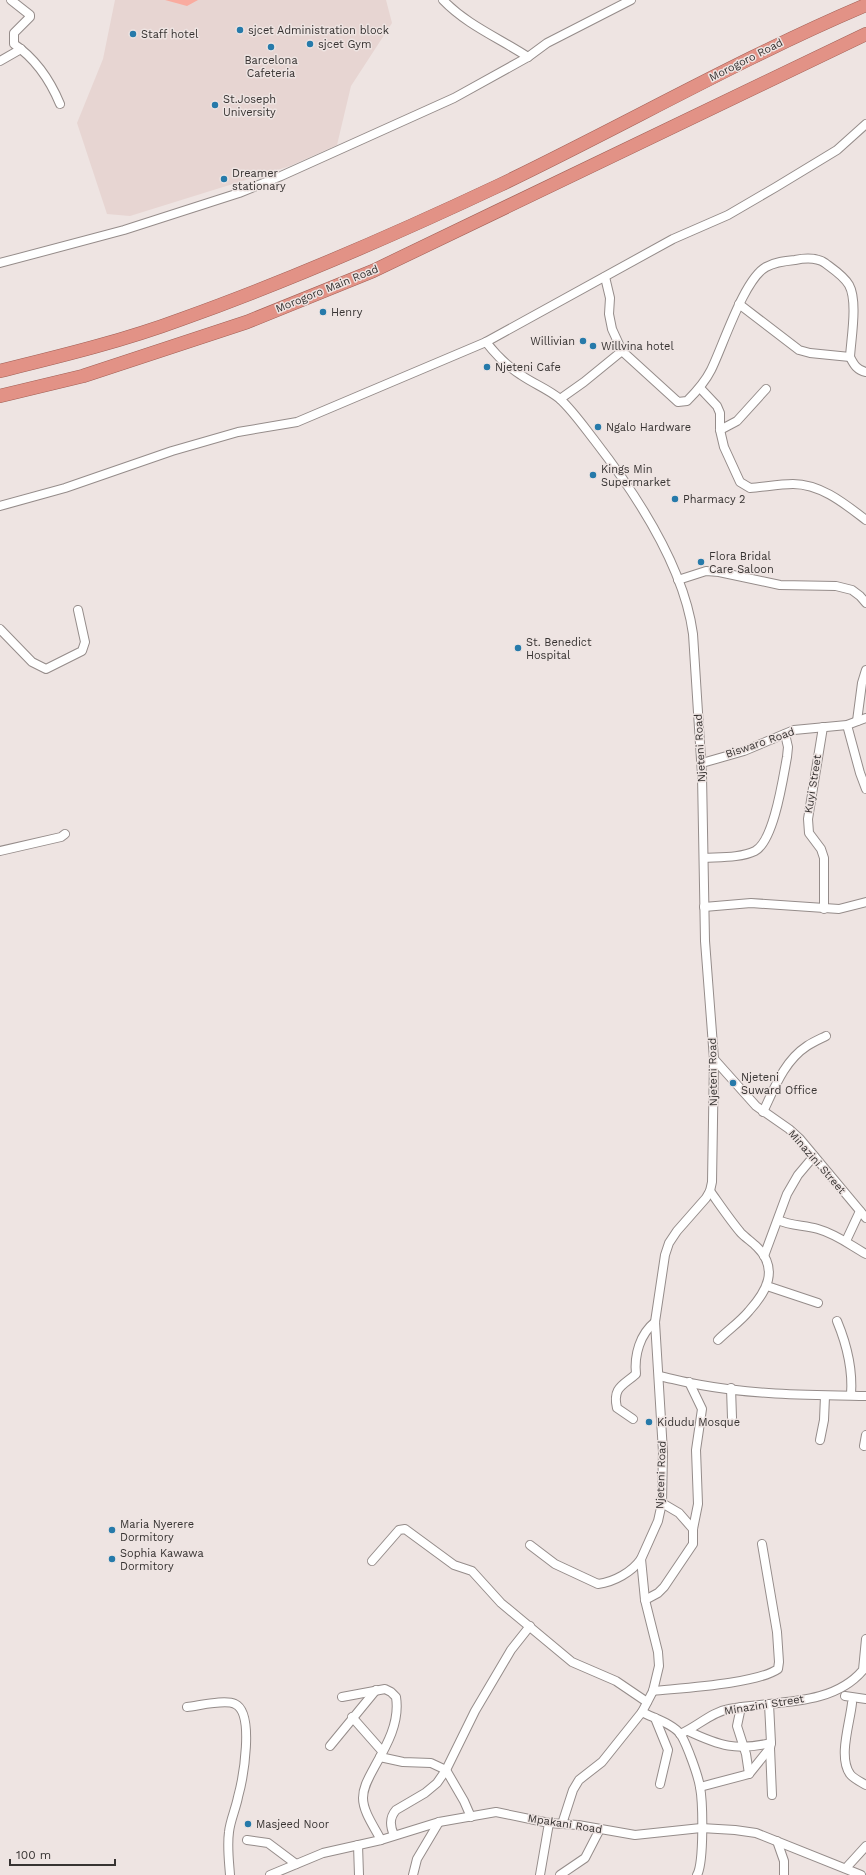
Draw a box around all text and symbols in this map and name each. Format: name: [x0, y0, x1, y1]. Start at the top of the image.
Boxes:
place label: sjcet Administration block: [248, 24, 389, 37]
marker: sjcet Administration block: [235, 25, 245, 35]
place label: Staff hotel: [141, 28, 199, 41]
marker: Staff hotel: [128, 29, 138, 39]
street label: Morogoro Road: [707, 36, 785, 84]
place label: sjcet Gym: [318, 38, 371, 51]
marker: sjcet Gym: [305, 39, 315, 49]
marker: Barcelona Cafeteria: [266, 42, 276, 52]
place label: Barcelona Cafeteria: [244, 54, 298, 80]
place label: St.Joseph University: [223, 93, 276, 119]
marker: St.Joseph University: [210, 100, 220, 110]
place label: Dreamer stationary: [232, 167, 286, 193]
marker: Dreamer stationary: [219, 174, 229, 184]
street label: Morogoro Main Road: [274, 262, 380, 316]
place label: Henry: [331, 306, 363, 319]
marker: Henry: [318, 307, 328, 317]
place label: Willivian: [530, 335, 575, 348]
marker: Willivian: [578, 336, 588, 346]
place label: Willvina hotel: [601, 340, 674, 353]
marker: Willvina hotel: [588, 341, 598, 351]
place label: Njeteni Cafe: [495, 361, 561, 374]
marker: Njeteni Cafe: [482, 362, 492, 372]
place label: Ngalo Hardware: [606, 421, 691, 434]
marker: Ngalo Hardware: [593, 422, 603, 432]
place label: Kings Min Supermarket: [601, 463, 671, 489]
marker: Kings Min Supermarket: [588, 470, 598, 480]
place label: Pharmacy 2: [683, 493, 745, 506]
marker: Pharmacy 2: [670, 494, 680, 504]
place label: Flora Bridal Care Saloon: [709, 550, 774, 576]
marker: Flora Bridal Care Saloon: [696, 557, 706, 567]
place label: St. Benedict Hospital: [526, 636, 592, 662]
marker: St. Benedict Hospital: [513, 643, 523, 653]
street label: Njeteni Road: [692, 713, 708, 783]
street label: Biswaro Road: [724, 725, 796, 761]
street label: Kuyi Street: [802, 753, 824, 814]
street label: Njeteni Road: [706, 1038, 720, 1106]
place label: Njeteni Suward Office: [741, 1071, 817, 1097]
marker: Njeteni Suward Office: [728, 1078, 738, 1088]
street label: Minazini Street: [786, 1127, 849, 1197]
place label: Kidudu Mosque: [657, 1416, 740, 1429]
marker: Kidudu Mosque: [644, 1417, 654, 1427]
street label: Njeteni Road: [653, 1441, 669, 1509]
place label: Maria Nyerere Dormitory: [120, 1518, 194, 1544]
marker: Maria Nyerere Dormitory: [107, 1525, 117, 1535]
place label: Sophia Kawawa Dormitory: [120, 1547, 204, 1573]
marker: Sophia Kawawa Dormitory: [107, 1554, 117, 1564]
street label: Minazini Street: [723, 1692, 805, 1718]
street label: Mpakani Road: [527, 1812, 603, 1836]
place label: Masjeed Noor: [256, 1818, 330, 1831]
marker: Masjeed Noor: [243, 1819, 253, 1829]
scale bar: [10, 1841, 115, 1867]
text: 100 m: [16, 1848, 51, 1862]

